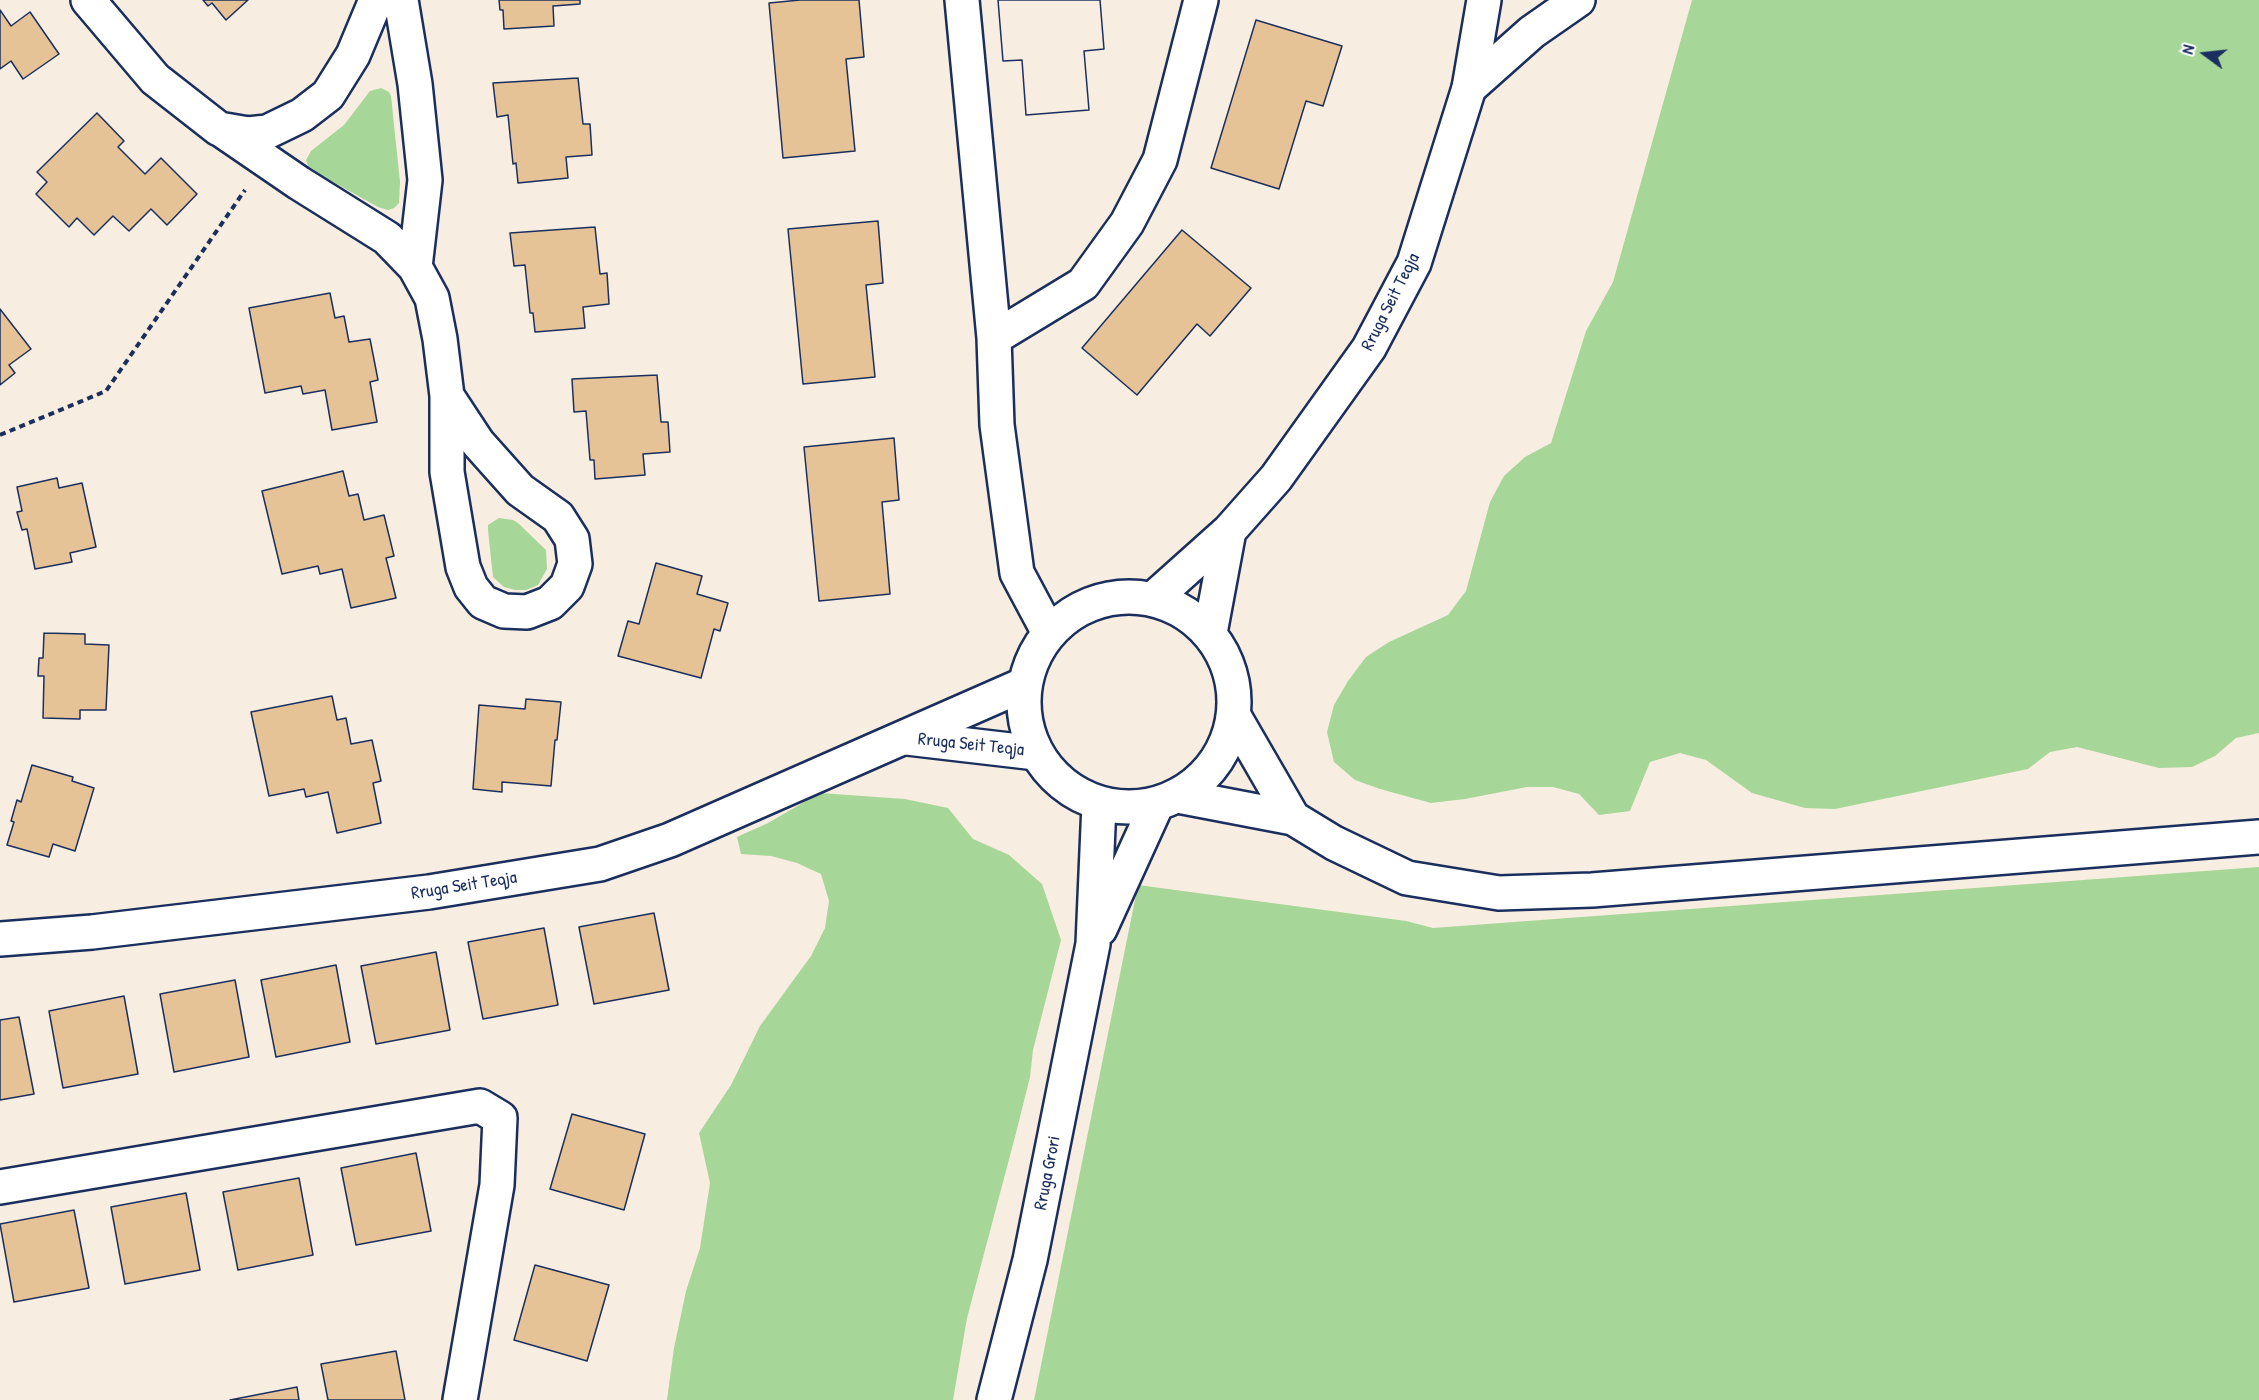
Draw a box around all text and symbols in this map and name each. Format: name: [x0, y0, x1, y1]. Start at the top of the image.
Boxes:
north arrow: [2175, 24, 2235, 84]
text: N: [2176, 42, 2199, 56]
street label: Rruga Seit Teqja: [1357, 250, 1425, 354]
street label: Rruga Seit Teqja: [917, 729, 1025, 761]
street label: Rruga Seit Teqja: [410, 867, 518, 905]
street label: Rruga Grori: [1030, 1134, 1066, 1212]

